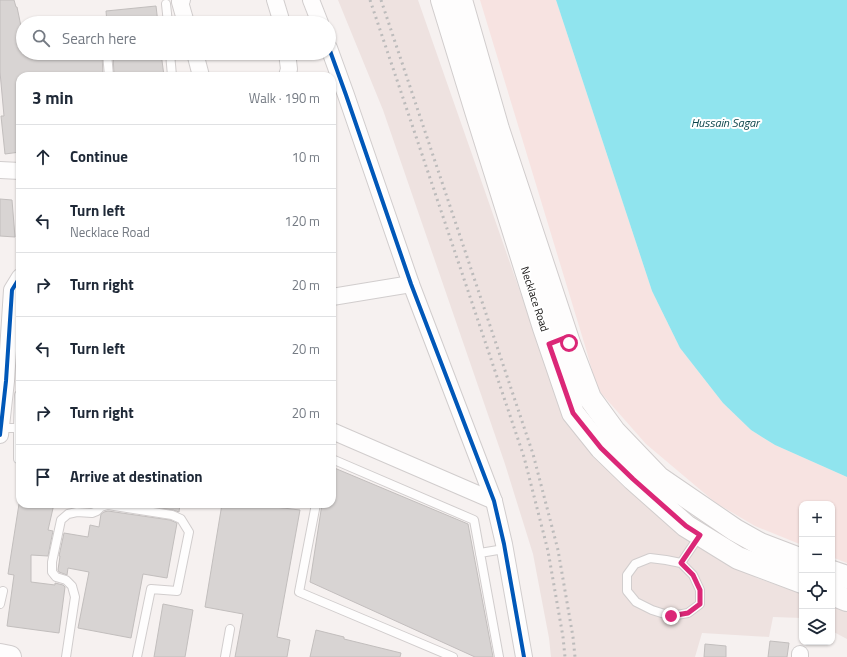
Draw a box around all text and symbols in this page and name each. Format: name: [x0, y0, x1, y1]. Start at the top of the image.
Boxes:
search box: [16, 16, 336, 60]
icon: search: [30, 27, 52, 49]
text: Search here: [62, 27, 136, 50]
text: 3 min: [32, 85, 73, 111]
text: Walk · 190 m: [249, 88, 320, 108]
water label: Hussain Sagar: [691, 113, 761, 132]
text: Continue: [70, 145, 128, 168]
icon: ahead: [32, 146, 54, 168]
text: 10 m: [292, 147, 320, 167]
text: Turn left: [70, 199, 125, 222]
icon: left: [32, 210, 54, 232]
text: 120 m: [284, 211, 320, 231]
text: Necklace Road: [70, 222, 150, 242]
street label: Necklace Road: [517, 264, 553, 334]
text: Turn right: [70, 273, 134, 296]
icon: right: [32, 274, 54, 296]
text: 20 m: [292, 275, 320, 295]
route start: [560, 334, 578, 352]
text: Turn left: [70, 337, 125, 360]
icon: left: [32, 338, 54, 360]
text: 20 m: [292, 339, 320, 359]
text: Turn right: [70, 401, 134, 424]
icon: right: [32, 402, 54, 424]
text: 20 m: [292, 403, 320, 423]
text: Arrive at destination: [70, 465, 203, 488]
icon: arrive: [32, 466, 54, 488]
map controls: [799, 501, 835, 645]
button: +: [799, 501, 835, 537]
button: −: [799, 537, 835, 573]
button: locate: [799, 573, 835, 609]
route end: [662, 607, 680, 625]
button: layers: [799, 609, 835, 645]

